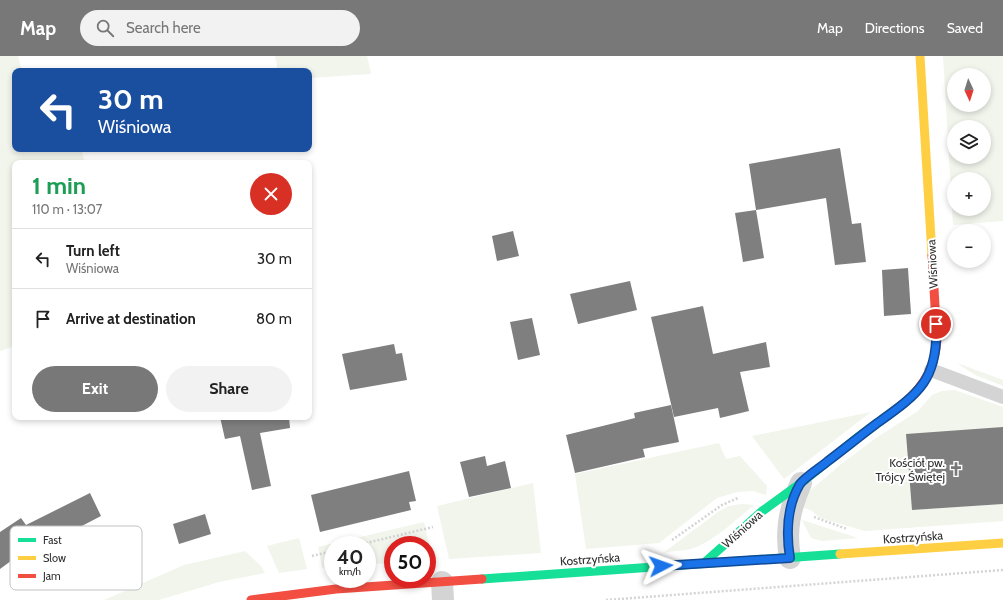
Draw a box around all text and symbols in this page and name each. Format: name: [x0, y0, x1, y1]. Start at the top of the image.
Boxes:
search box: [80, 10, 360, 46]
text: Map: [20, 17, 56, 40]
icon: search: [94, 17, 116, 39]
text: Search here: [126, 19, 201, 37]
text: Map: [817, 19, 843, 37]
text: Directions: [865, 19, 925, 37]
text: Saved: [947, 19, 983, 37]
north arrow: [947, 68, 991, 112]
map controls: [947, 68, 991, 268]
text: 30 m: [98, 82, 164, 116]
icon: left: [32, 84, 84, 136]
text: Wiśniowa: [98, 116, 172, 138]
button: layers: [947, 120, 991, 164]
text: 1 min: [32, 171, 86, 200]
button: +: [947, 172, 991, 216]
button: close: [250, 173, 292, 215]
text: 110 m · 13:07: [32, 201, 102, 217]
button: −: [947, 224, 991, 268]
street label: Wiśniowa: [923, 239, 941, 289]
text: Turn left: [66, 242, 120, 260]
icon: left: [32, 248, 54, 270]
text: 30 m: [257, 250, 292, 268]
text: Wiśniowa: [66, 260, 119, 276]
pin: [919, 307, 953, 341]
icon: arrive: [32, 308, 54, 330]
text: Arrive at destination: [66, 310, 196, 328]
text: 80 m: [256, 310, 292, 328]
icon: arrive: [925, 313, 947, 335]
button: Exit: [32, 366, 158, 412]
button: Share: [166, 366, 292, 412]
place label: Kościół pw. Trójcy Świętej: [876, 455, 945, 484]
church icon: Kościół pw. Trójcy Świętej: [948, 461, 964, 477]
street label: Wiśniowa: [719, 507, 765, 551]
legend: [10, 526, 142, 590]
street label: Kostrzyńska: [882, 527, 944, 547]
text: Fast: [43, 533, 62, 547]
speed limit sign: 50: [384, 536, 436, 588]
text: 40: [337, 545, 363, 569]
position arrow: [640, 545, 682, 587]
street label: Kostrzyńska: [559, 549, 621, 569]
text: Slow: [43, 551, 66, 565]
text: km/h: [339, 565, 361, 578]
text: Jam: [42, 569, 61, 583]

